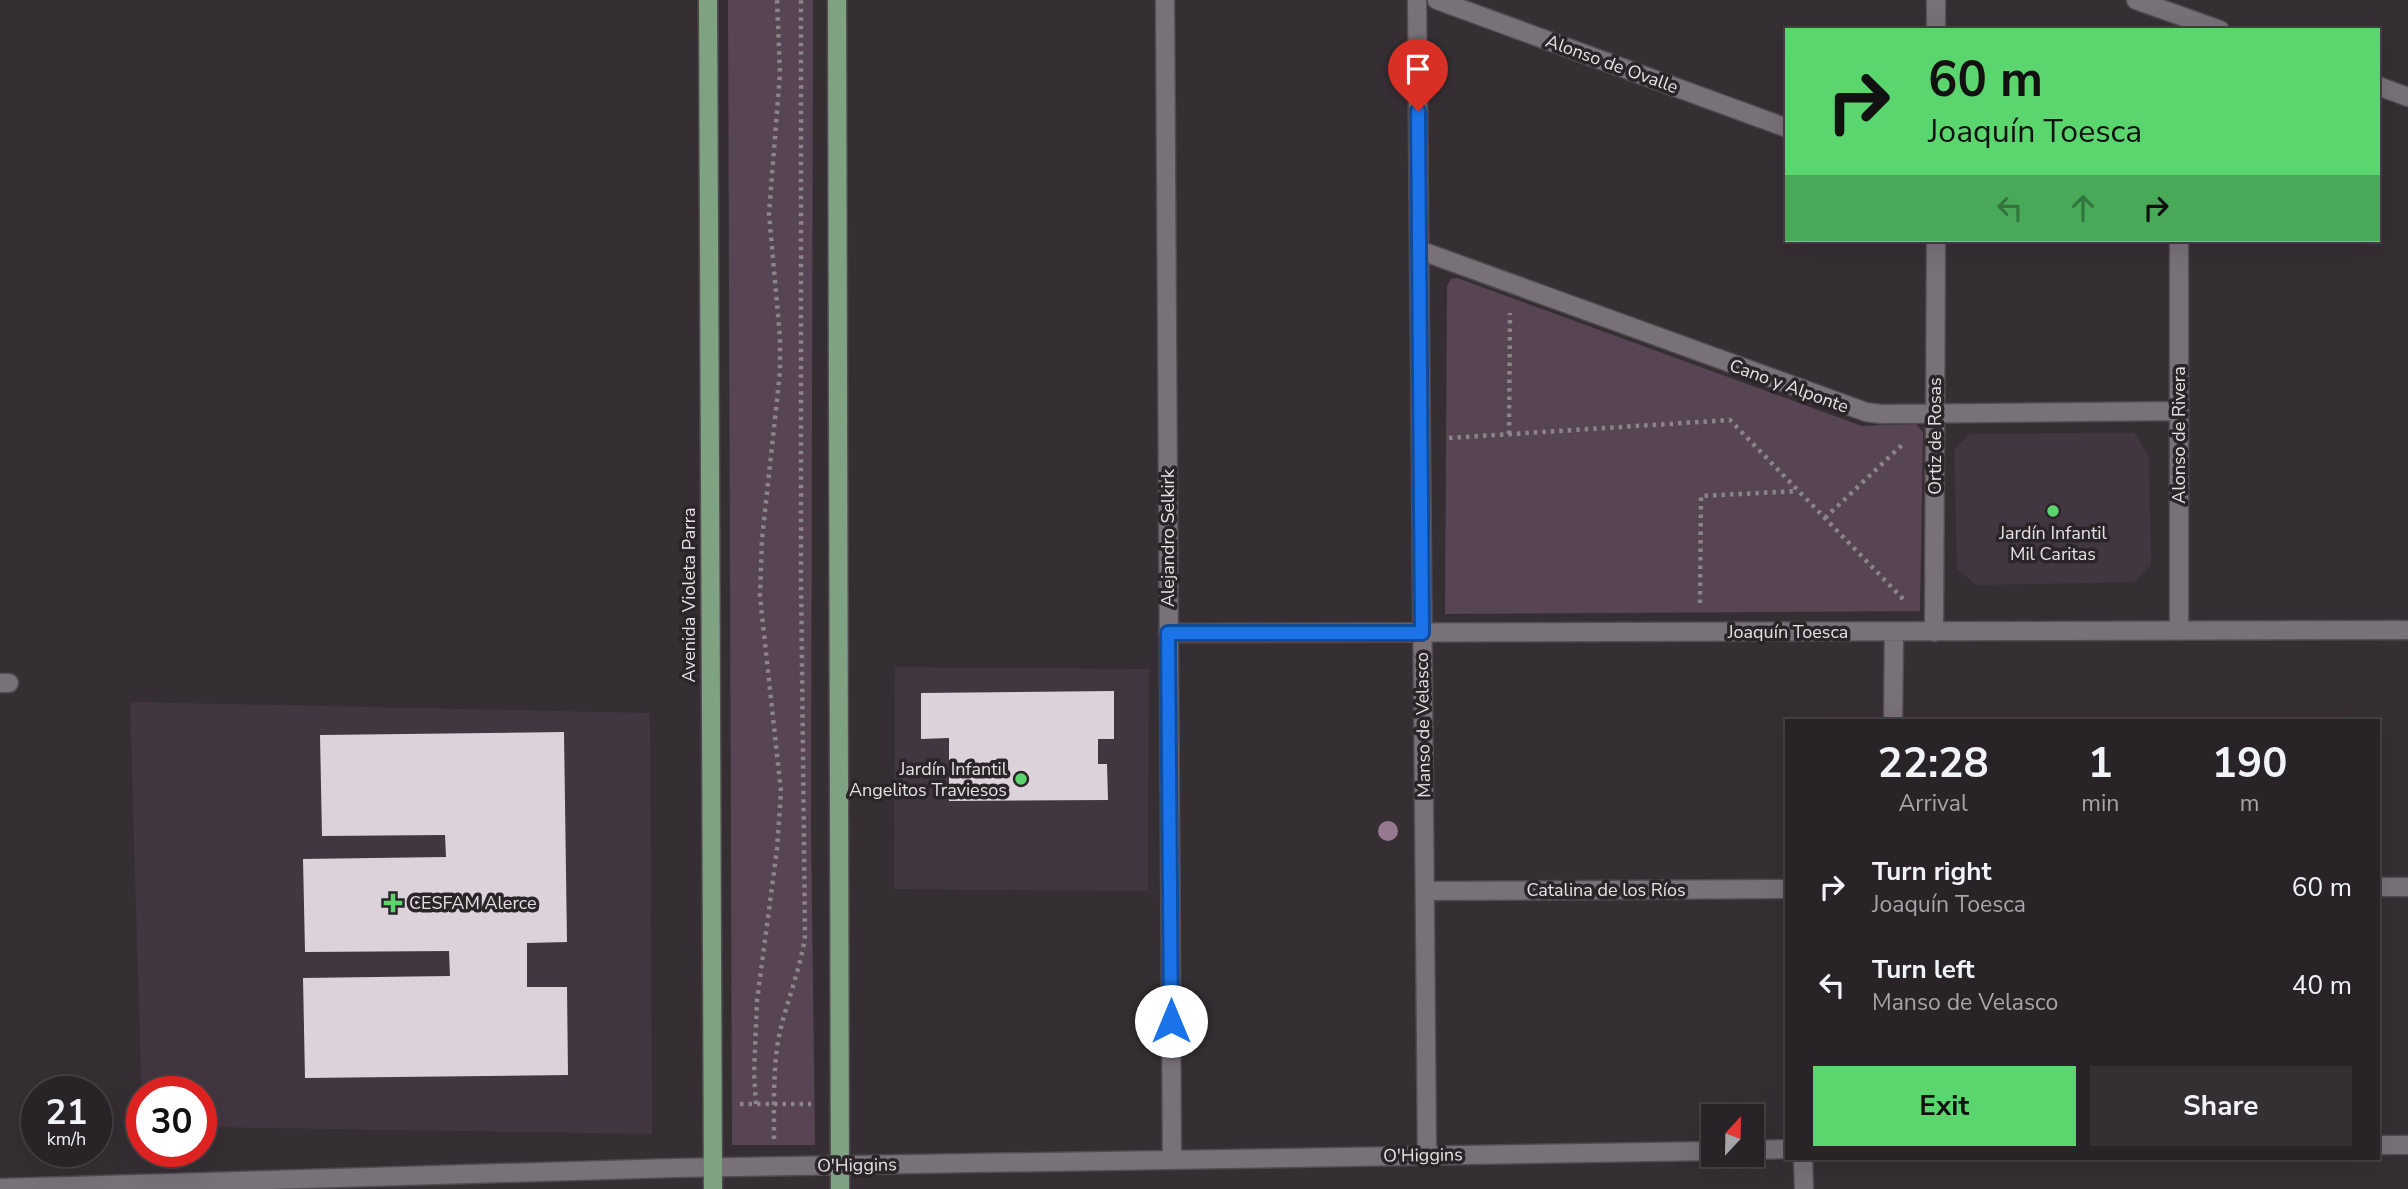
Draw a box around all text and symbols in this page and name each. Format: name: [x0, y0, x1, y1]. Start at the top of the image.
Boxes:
street label: Alonso de Ovalle: [1543, 29, 1681, 99]
pin: [1388, 39, 1448, 111]
text: 60 m: [1928, 46, 2043, 113]
icon: arrive: [1399, 50, 1437, 88]
icon: right: [1813, 56, 1904, 147]
text: Joaquín Toesca: [1928, 110, 2142, 153]
icon: left: [1991, 189, 2029, 227]
icon: ahead: [2064, 189, 2102, 227]
icon: right: [2137, 189, 2175, 227]
street label: Cano y Alponte: [1726, 353, 1852, 419]
street label: Alonso de Rivera: [2167, 366, 2191, 504]
street label: Ortiz de Rosas: [1923, 377, 1947, 495]
street label: Alejandro Selkirk: [1156, 468, 1180, 607]
marker: Jardín Infantil Mil Caritas: [2045, 503, 2061, 519]
street label: Avenida Violeta Parra: [677, 507, 701, 683]
place label: Jardín Infantil Mil Caritas: [1998, 521, 2107, 566]
street label: Joaquín Toesca: [1727, 620, 1848, 644]
street label: Manso de Velasco: [1410, 652, 1436, 798]
text: 22:28: [1878, 735, 1989, 792]
text: 1: [2088, 735, 2113, 792]
text: 190: [2212, 735, 2287, 792]
place label: Jardín Infantil Angelitos Traviesos: [849, 757, 1008, 802]
marker: Jardín Infantil Angelitos Traviesos: [1013, 771, 1029, 787]
text: Arrival: [1899, 788, 1968, 819]
text: min: [2081, 788, 2119, 819]
text: m: [2240, 788, 2260, 819]
text: Turn right: [1872, 854, 1991, 889]
icon: right: [1813, 868, 1851, 906]
text: 60 m: [2292, 870, 2352, 905]
street label: Catalina de los Ríos: [1526, 878, 1686, 902]
text: Joaquín Toesca: [1872, 889, 2026, 920]
place label: CESFAM Alerce: [409, 891, 536, 915]
marker: CESFAM Alerce: [383, 893, 403, 913]
text: Turn left: [1872, 952, 1975, 987]
icon: left: [1813, 966, 1851, 1004]
text: 40 m: [2292, 968, 2352, 1003]
position arrow: [1134, 984, 1208, 1058]
text: Manso de Velasco: [1872, 987, 2058, 1018]
button: Exit: [1813, 1066, 2076, 1146]
button: Share: [2090, 1066, 2352, 1146]
speed limit sign: 30: [126, 1076, 217, 1167]
text: 21: [45, 1089, 88, 1136]
north arrow: [1701, 1104, 1764, 1167]
map controls: [1701, 1104, 1764, 1167]
text: km/h: [47, 1127, 86, 1151]
street label: O'Higgins: [1383, 1142, 1463, 1168]
street label: O'Higgins: [817, 1152, 897, 1178]

